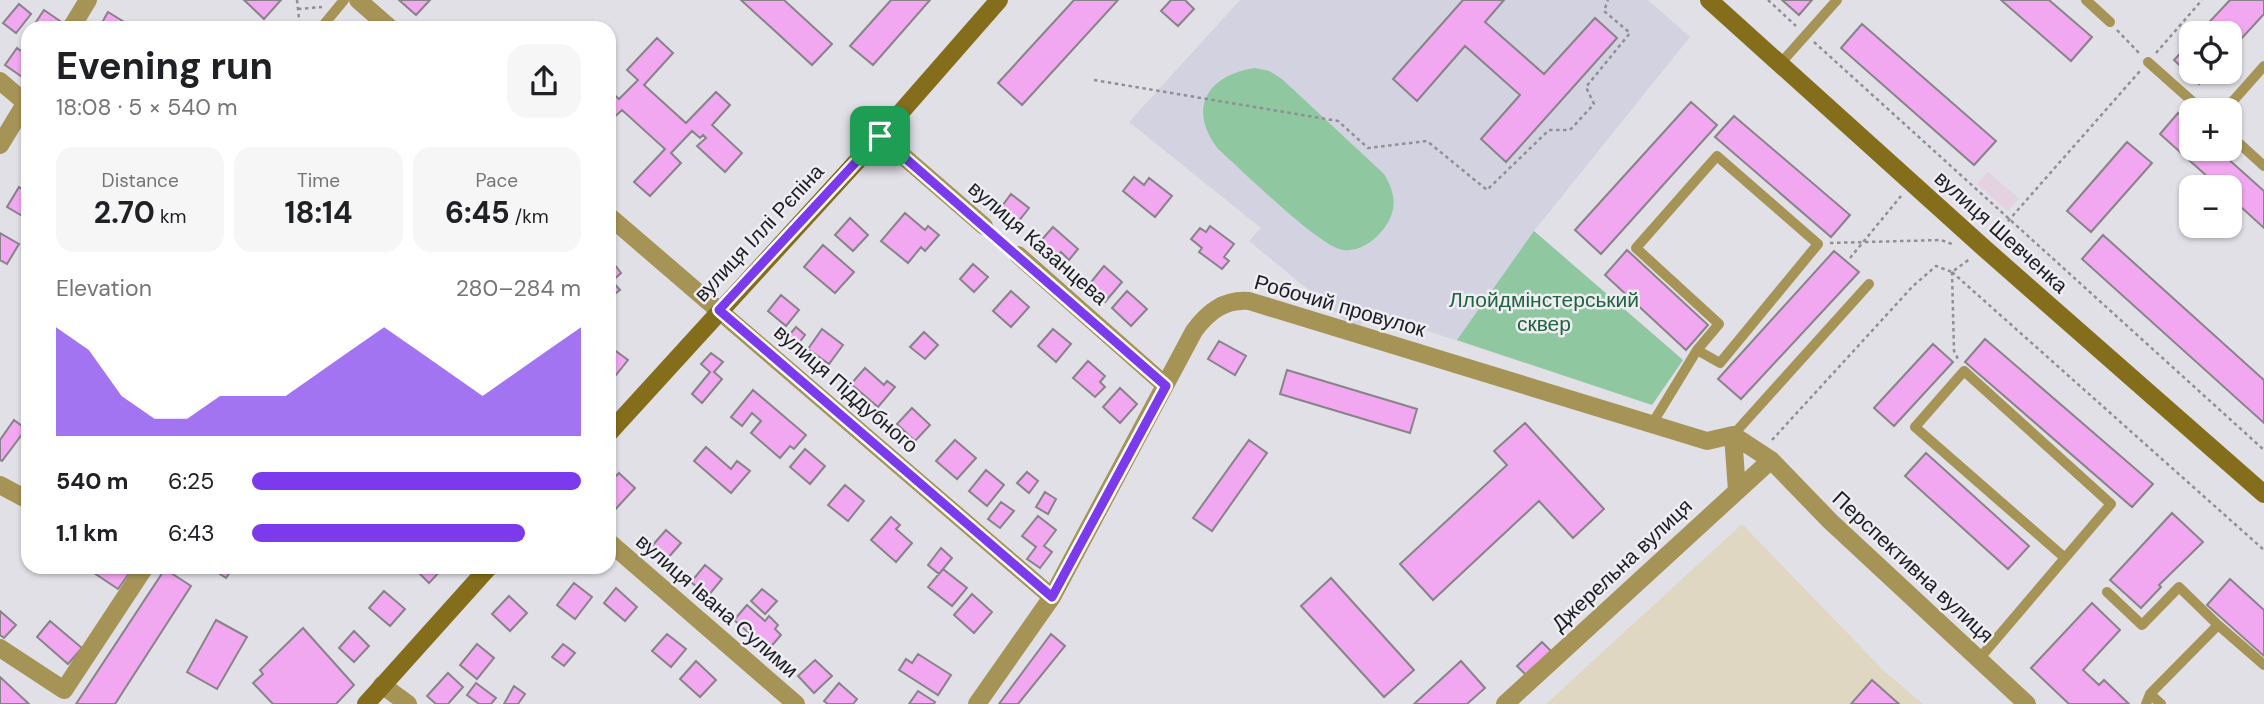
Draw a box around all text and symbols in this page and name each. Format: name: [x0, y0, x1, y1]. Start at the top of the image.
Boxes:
map controls: [2179, 21, 2242, 238]
button: locate: [2179, 21, 2242, 84]
text: Evening run: [56, 41, 273, 91]
button: share: [507, 44, 581, 118]
text: 18:08 · 5 × 540 m: [56, 92, 238, 122]
button: +: [2179, 98, 2242, 161]
pin: [850, 106, 910, 166]
icon: arrive: [861, 117, 899, 155]
street label: вулиця Іллі Рєпіна: [688, 158, 830, 308]
street label: вулиця Шевченка: [1928, 165, 2074, 300]
text: Distance: [102, 168, 179, 193]
text: Time: [297, 168, 340, 193]
text: Pace: [476, 168, 518, 193]
street label: вулиця Казанцева: [962, 175, 1114, 312]
button: −: [2179, 175, 2242, 238]
text: 2.70: [94, 193, 155, 232]
text: 18:14: [285, 193, 352, 232]
text: 6:45: [445, 193, 510, 232]
text: km: [155, 204, 186, 229]
text: /km: [510, 204, 549, 229]
street label: Робочий провулок: [1251, 268, 1430, 344]
text: Elevation: [56, 273, 152, 303]
text: 280–284 m: [456, 273, 581, 303]
park label: Ллойдмінстерський сквер: [1449, 286, 1639, 338]
street label: вулиця Піддубного: [768, 318, 924, 460]
text: 540 m: [56, 466, 129, 496]
text: 6:25: [168, 466, 214, 496]
street label: Перспективна вулиця: [1826, 485, 2000, 649]
street label: Джерельна вулиця: [1546, 492, 1698, 638]
text: 1.1 km: [56, 518, 118, 548]
text: 6:43: [168, 518, 215, 548]
street label: вулиця Івана Сулими: [630, 528, 804, 684]

